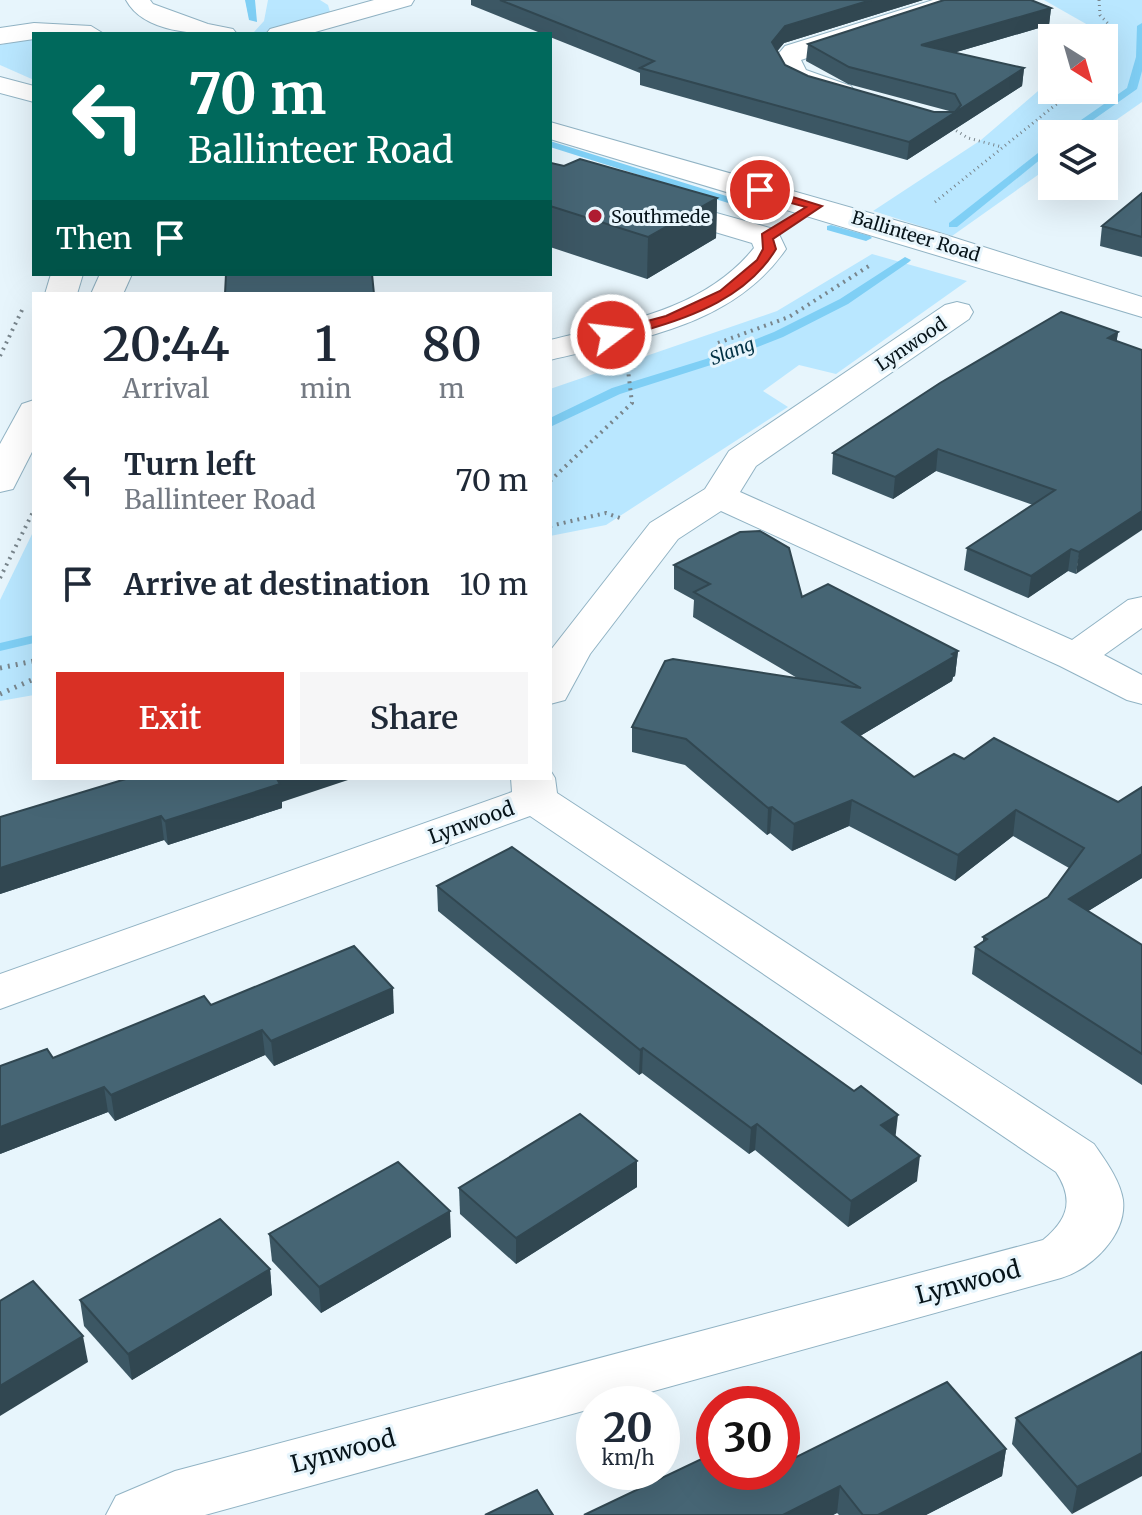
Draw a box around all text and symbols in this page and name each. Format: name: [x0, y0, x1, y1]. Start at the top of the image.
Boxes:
north arrow: [1038, 24, 1118, 104]
map controls: [1038, 24, 1118, 200]
text: 70 m: [188, 59, 326, 129]
icon: left: [56, 64, 160, 168]
button: layers: [1038, 120, 1118, 200]
text: Ballinteer Road: [188, 128, 454, 173]
pin: [726, 156, 794, 224]
icon: arrive: [738, 168, 782, 212]
place label: Southmede: [611, 205, 710, 228]
street label: Ballinteer Road: [849, 206, 983, 266]
marker: Southmede: [586, 207, 604, 225]
icon: arrive: [148, 216, 192, 260]
text: Then: [56, 219, 132, 257]
position arrow: [569, 293, 653, 377]
street label: Lynwood: [871, 312, 951, 376]
text: 20:44: [102, 314, 230, 374]
text: 1: [315, 314, 337, 374]
text: 80: [422, 314, 482, 374]
water label: Slang: [707, 332, 757, 370]
text: Arrival: [123, 372, 209, 405]
text: min: [300, 372, 351, 405]
text: m: [439, 372, 465, 405]
text: Turn left: [124, 445, 256, 483]
icon: left: [56, 458, 100, 502]
text: 70 m: [455, 461, 528, 499]
text: Ballinteer Road: [124, 483, 316, 516]
icon: arrive: [56, 562, 100, 606]
text: Arrive at destination: [124, 565, 430, 603]
text: 10 m: [460, 565, 528, 603]
button: Exit: [56, 672, 284, 764]
button: Share: [300, 672, 528, 764]
street label: Lynwood: [425, 795, 517, 849]
street label: Lynwood: [912, 1253, 1024, 1311]
speed limit sign: 30: [696, 1386, 800, 1490]
text: 20: [603, 1403, 653, 1453]
street label: Lynwood: [287, 1422, 399, 1480]
text: km/h: [602, 1445, 654, 1470]

